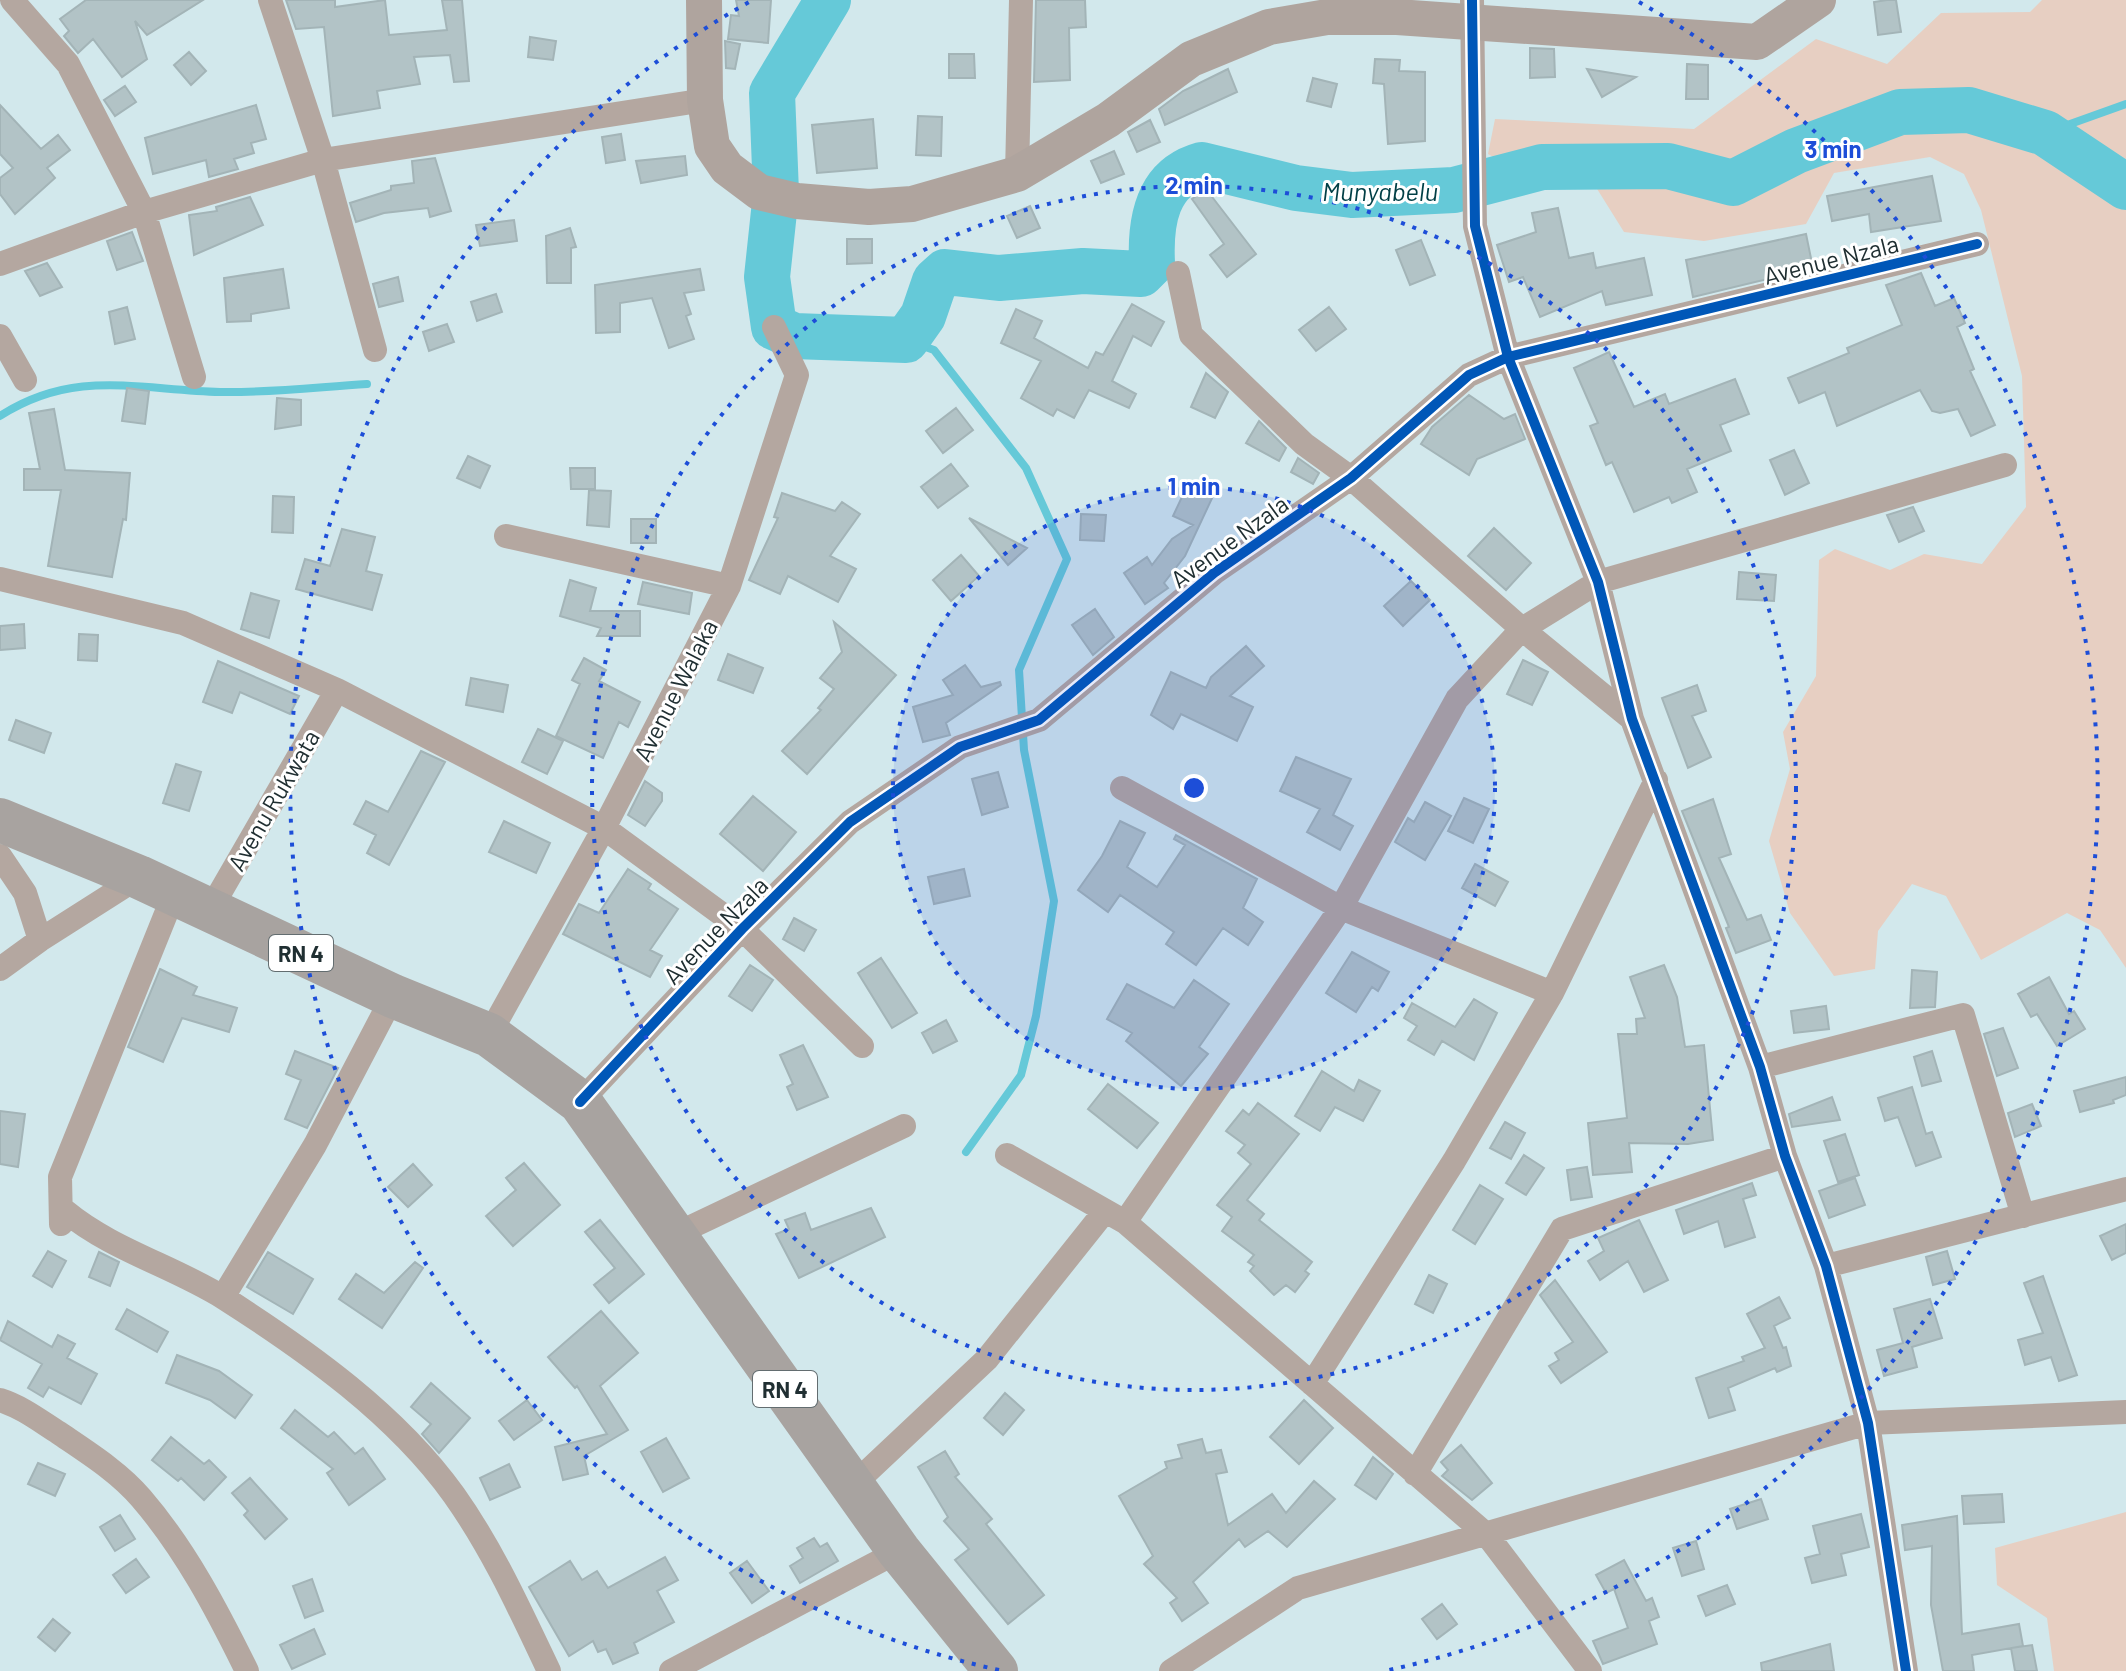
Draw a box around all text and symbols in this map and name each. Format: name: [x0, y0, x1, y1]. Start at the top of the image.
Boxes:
text: 3 min: [1804, 134, 1862, 163]
text: 2 min: [1165, 170, 1223, 199]
water label: Munyabelu: [1322, 175, 1438, 206]
street label: Avenue Nzala: [1761, 228, 1901, 290]
text: 1 min: [1168, 471, 1220, 500]
street label: Avenue Nzala: [1165, 489, 1293, 593]
street label: Avenue Walaka: [627, 614, 723, 766]
street label: Avenu Rukwata: [221, 724, 325, 876]
centre of rings: [1180, 774, 1208, 802]
street label: Avenue Nzala: [657, 870, 773, 990]
road number: RN 4: [269, 935, 333, 971]
road number: RN 4: [753, 1371, 817, 1407]

